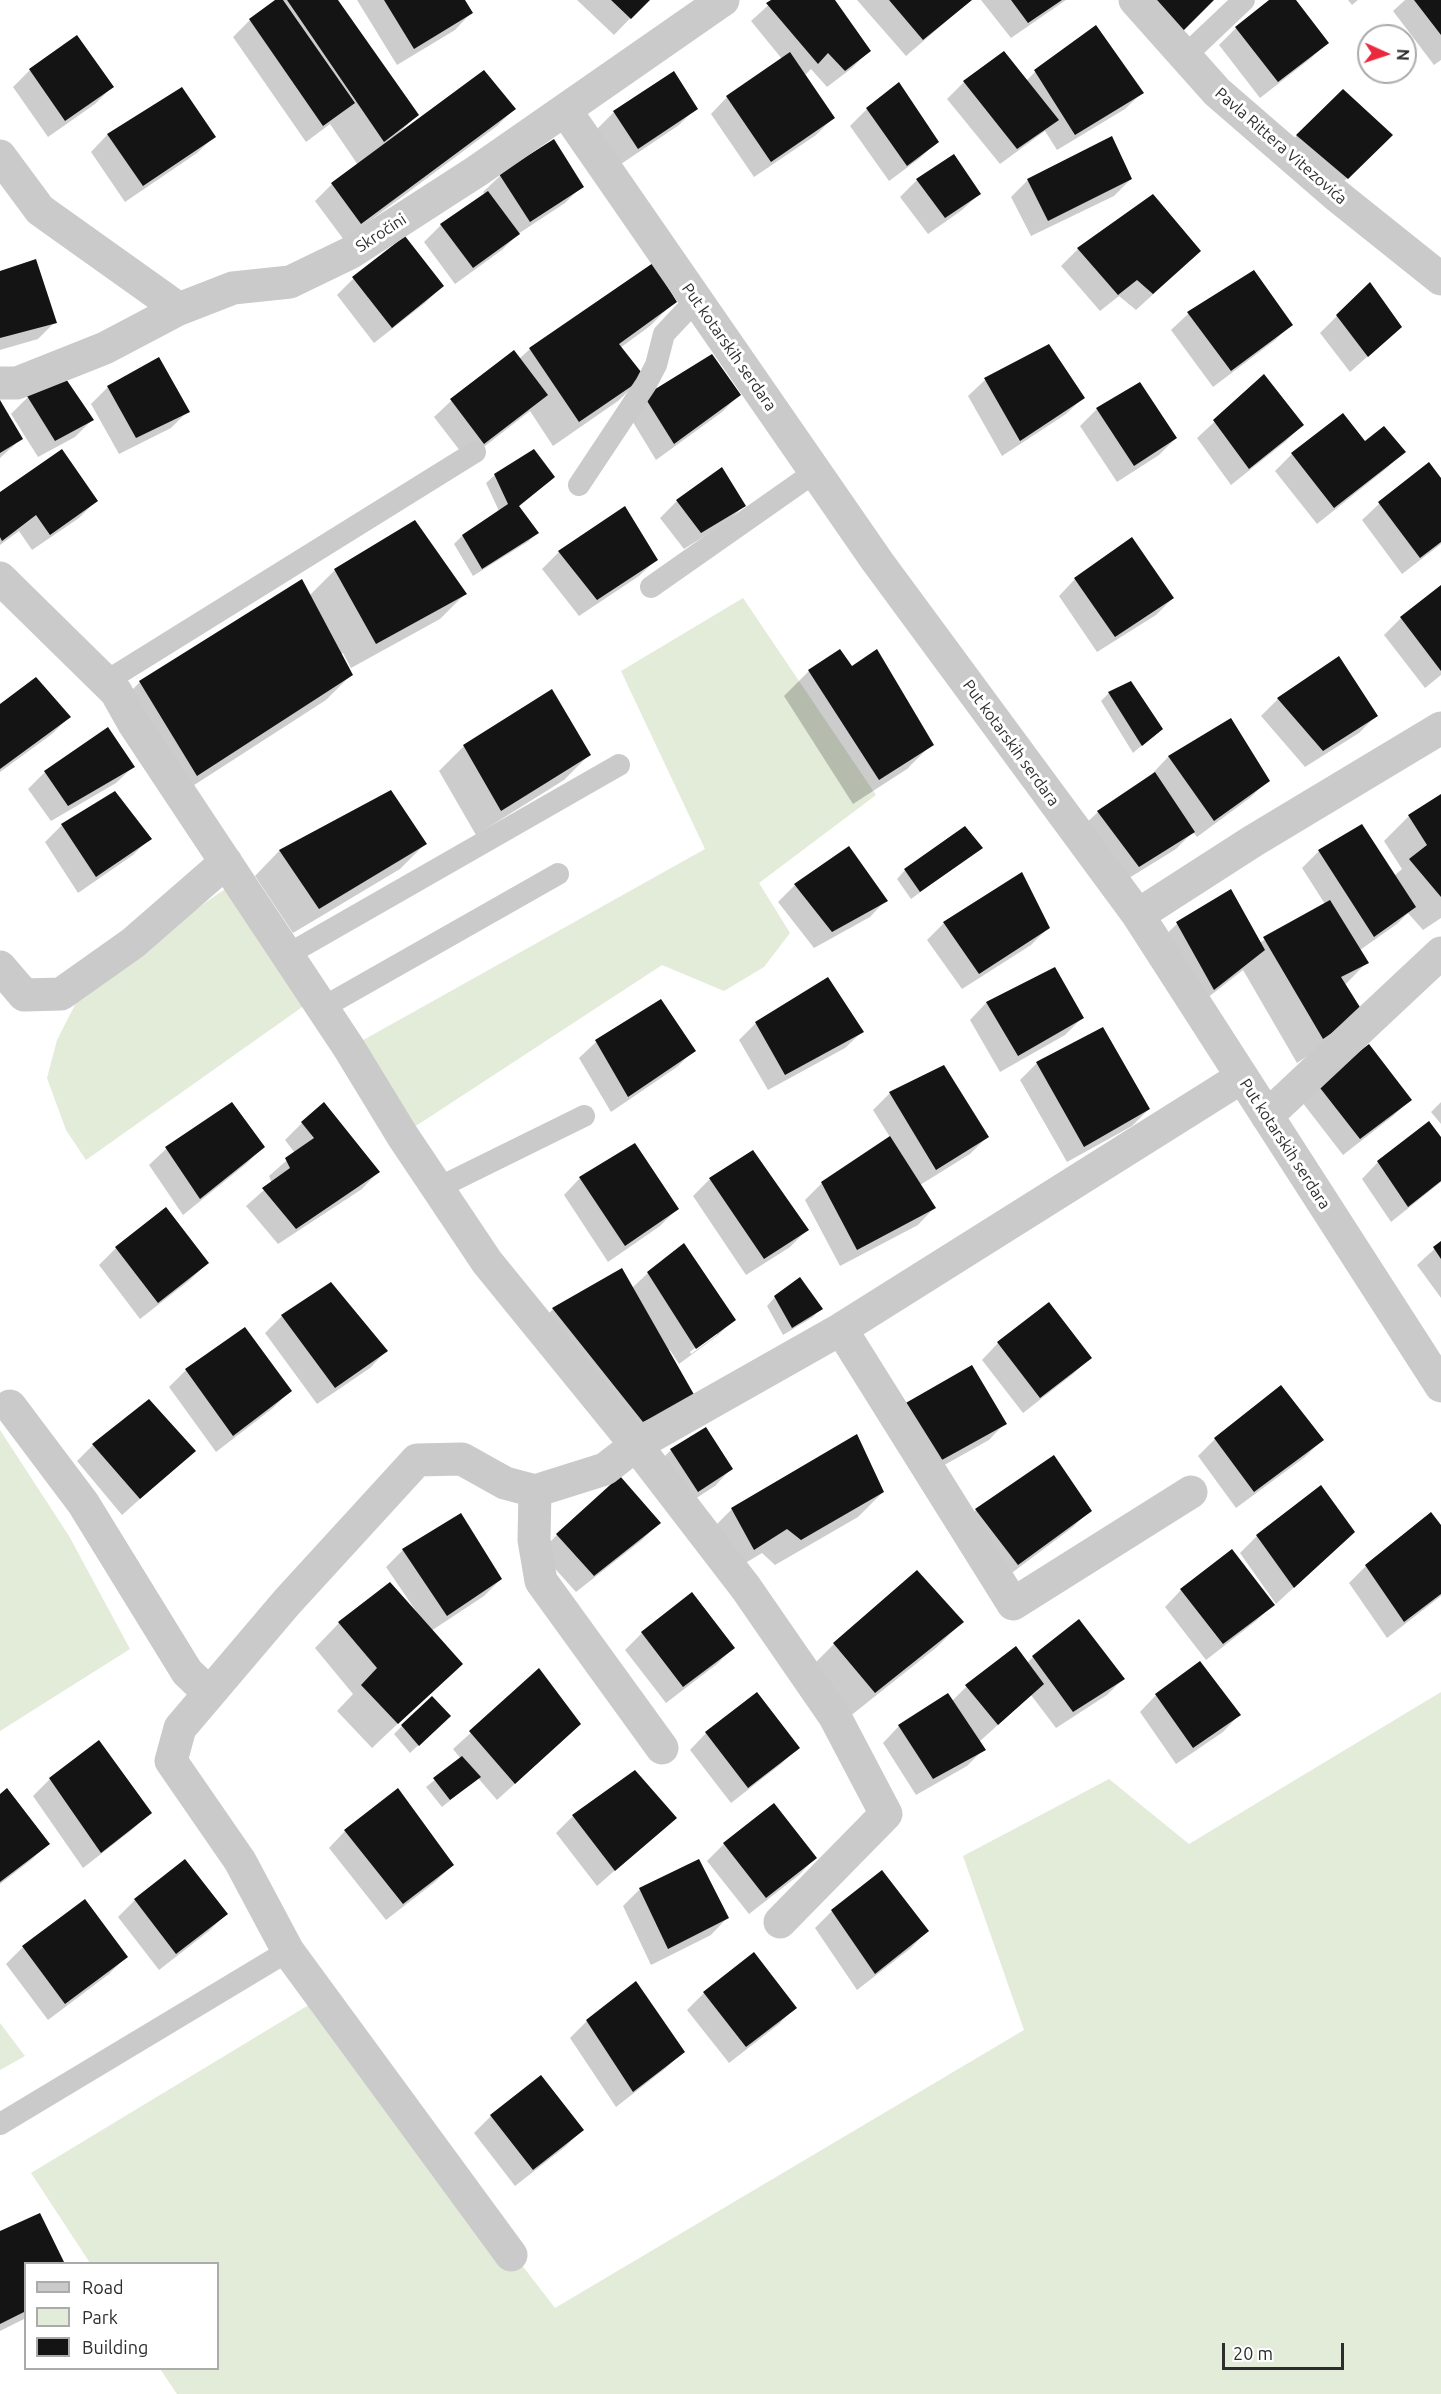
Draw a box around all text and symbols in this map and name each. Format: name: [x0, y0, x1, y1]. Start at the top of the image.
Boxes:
north arrow: [1357, 24, 1417, 84]
text: N: [1394, 48, 1412, 61]
street label: Pavla Rittera Vitezovića: [1211, 84, 1351, 208]
street label: Skročini: [352, 210, 410, 256]
street label: Put kotarskih serdara: [678, 279, 780, 415]
street label: Put kotarskih serdara: [959, 676, 1063, 810]
street label: Put kotarskih serdara: [1236, 1075, 1334, 1213]
legend: [24, 2262, 219, 2370]
text: Road: [82, 2277, 124, 2297]
text: Park: [82, 2307, 118, 2327]
scale bar: [1225, 2331, 1346, 2369]
text: Building: [82, 2337, 148, 2357]
text: 20 m: [1233, 2343, 1273, 2363]

